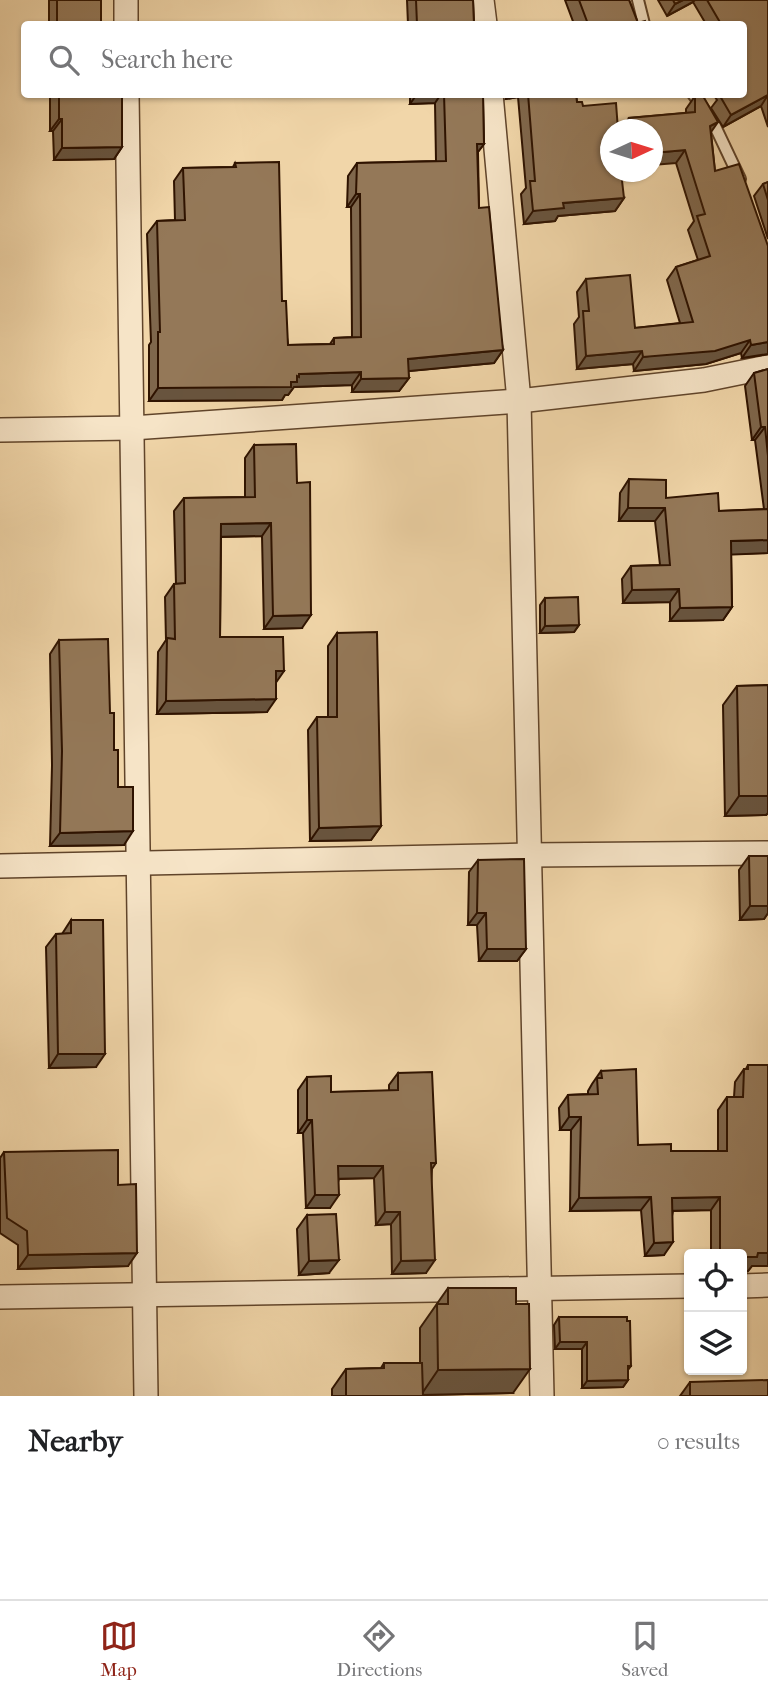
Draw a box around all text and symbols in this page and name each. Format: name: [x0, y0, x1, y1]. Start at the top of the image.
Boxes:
search box: [21, 21, 747, 98]
icon: search: [45, 41, 83, 79]
text: Search here: [101, 44, 233, 75]
north arrow: [600, 119, 663, 182]
map controls: [684, 1249, 747, 1375]
button: locate: [684, 1249, 747, 1312]
button: layers: [684, 1312, 747, 1375]
text: Nearby: [28, 1424, 123, 1459]
text: 0 results: [657, 1428, 740, 1455]
tab: Map: [100, 1617, 138, 1681]
tab: Directions: [337, 1617, 422, 1681]
tab: Saved: [621, 1617, 668, 1681]

